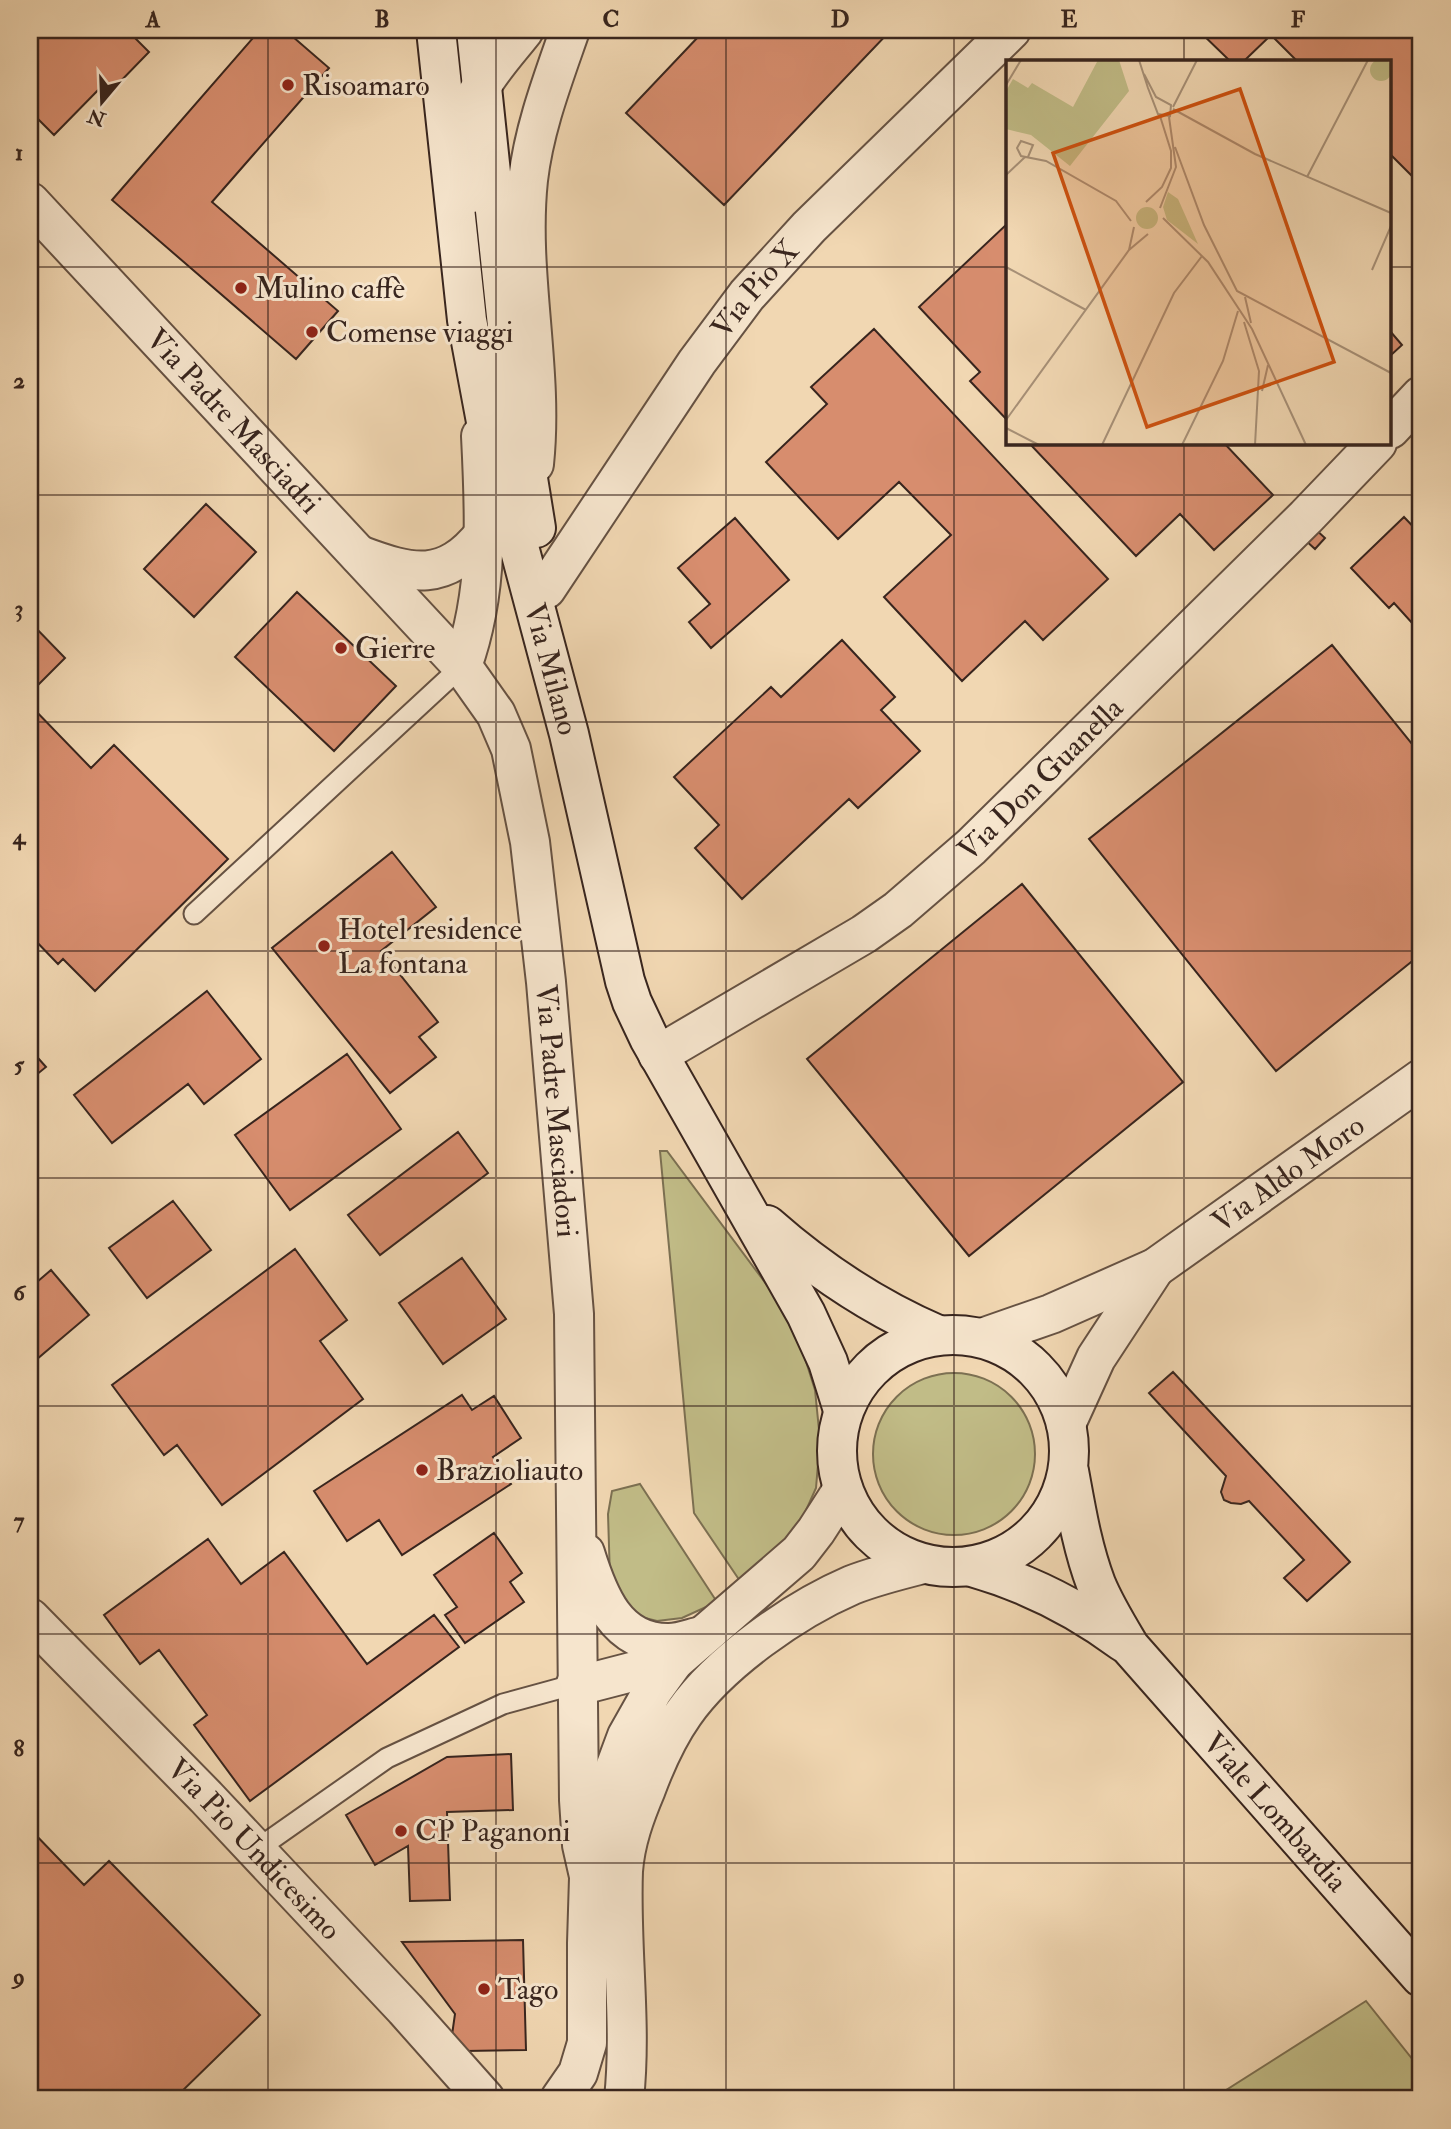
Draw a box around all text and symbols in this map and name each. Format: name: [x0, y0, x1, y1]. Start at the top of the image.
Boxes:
text: A: [145, 5, 161, 34]
text: B: [374, 5, 390, 34]
text: C: [603, 5, 619, 34]
text: D: [831, 5, 849, 34]
text: E: [1061, 5, 1078, 34]
text: F: [1291, 5, 1306, 34]
inset map: [1006, 60, 1392, 444]
north arrow: [66, 66, 136, 136]
place label: Risoamaro: [302, 67, 430, 104]
marker: Risoamaro: [280, 77, 296, 93]
text: N: [84, 103, 110, 132]
text: 1: [15, 138, 23, 167]
street label: Via Pio X: [703, 232, 807, 345]
place label: Mulino caffè: [255, 270, 405, 307]
marker: Mulino caffè: [233, 280, 249, 296]
place label: Comense viaggi: [326, 314, 514, 351]
street label: Via Padre Masciadri: [139, 321, 329, 521]
marker: Comense viaggi: [304, 324, 320, 340]
text: 2: [13, 366, 25, 395]
text: 3: [15, 594, 23, 623]
street label: Via Milano: [516, 599, 587, 739]
place label: Gierre: [355, 630, 435, 667]
marker: Gierre: [333, 640, 349, 656]
street label: Via Don Guanella: [950, 689, 1131, 869]
text: 4: [12, 822, 27, 851]
place label: Hotel residence La fontana: [338, 911, 522, 982]
marker: Hotel residence La fontana: [316, 938, 332, 954]
street label: Via Padre Masciadori: [528, 983, 586, 1239]
text: 5: [14, 1050, 25, 1079]
street label: Via Aldo Moro: [1205, 1107, 1371, 1240]
text: 6: [13, 1278, 27, 1307]
place label: Brazioliauto: [436, 1452, 583, 1489]
marker: Brazioliauto: [414, 1462, 430, 1478]
text: 7: [14, 1506, 25, 1535]
street label: Viale Lombardia: [1195, 1725, 1356, 1900]
text: 8: [14, 1734, 25, 1763]
street label: Via Pio Undicesimo: [160, 1750, 349, 1948]
place label: CP Paganoni: [415, 1813, 570, 1850]
marker: CP Paganoni: [393, 1823, 409, 1839]
text: 9: [11, 1962, 25, 1991]
place label: Tago: [498, 1971, 558, 2008]
marker: Tago: [476, 1981, 492, 1997]

